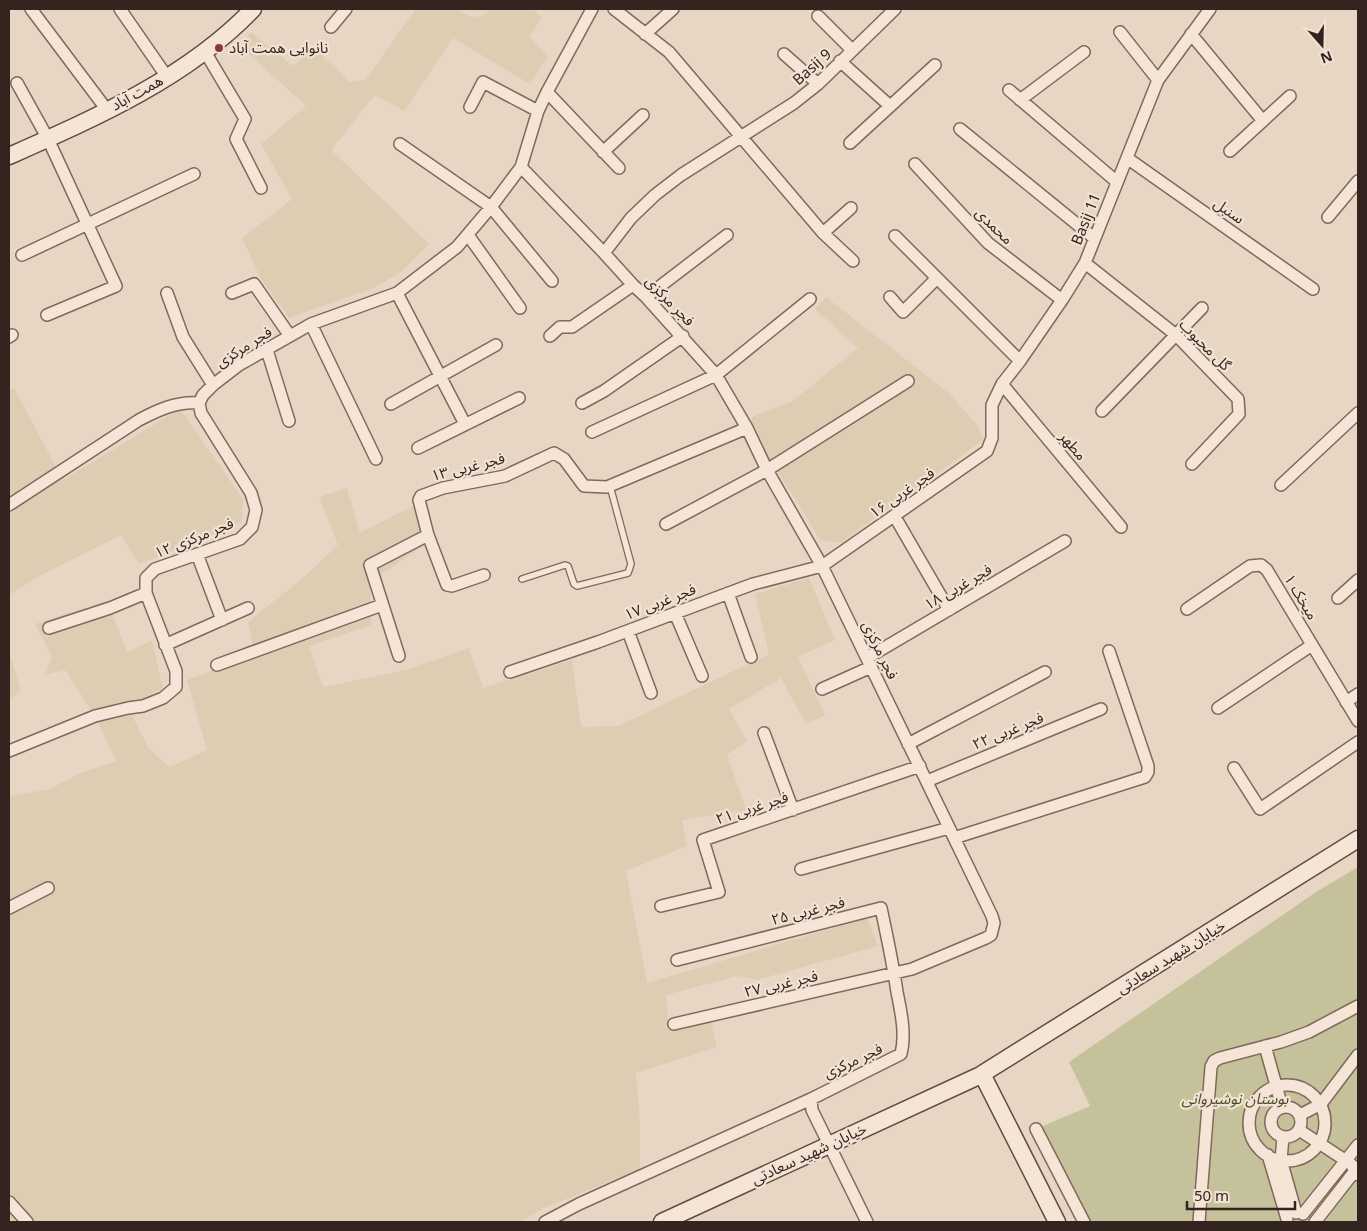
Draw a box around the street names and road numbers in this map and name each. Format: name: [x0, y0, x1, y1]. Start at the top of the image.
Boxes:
street label: Basij 9: [784, 40, 840, 94]
street label: همت آباد: [104, 65, 170, 121]
street label: Basij 11: [1061, 188, 1111, 250]
street label: سنبل: [1206, 188, 1252, 234]
street label: محمدی: [967, 199, 1021, 253]
street label: فجر مرکزی: [637, 267, 704, 335]
street label: گل محبوب: [1170, 310, 1240, 380]
street label: فجر مرکزی: [209, 317, 279, 377]
street label: مطهر: [1050, 423, 1096, 469]
street label: فجر غربی ۱۳: [428, 442, 509, 492]
street label: فجر غربی ۱۶: [862, 458, 942, 528]
street label: فجر مرکزی ۱۲: [149, 507, 239, 569]
street label: فجر غربی ۱۸: [917, 554, 999, 620]
street label: میخک ۱: [1274, 567, 1328, 627]
street label: فجر غربی ۱۷: [619, 573, 701, 630]
street label: فجر مرکزی: [852, 615, 908, 686]
street label: فجر غربی ۲۲: [967, 702, 1049, 760]
street label: فجر غربی ۲۱: [711, 781, 793, 835]
street label: فجر غربی ۲۵: [768, 886, 849, 936]
street label: خیابان شهید سعادتی: [1110, 910, 1233, 1004]
street label: فجر غربی ۲۷: [741, 960, 822, 1008]
street label: فجر مرکزی: [818, 1033, 888, 1089]
street label: خیابان شهید سعادتی: [746, 1113, 872, 1195]

